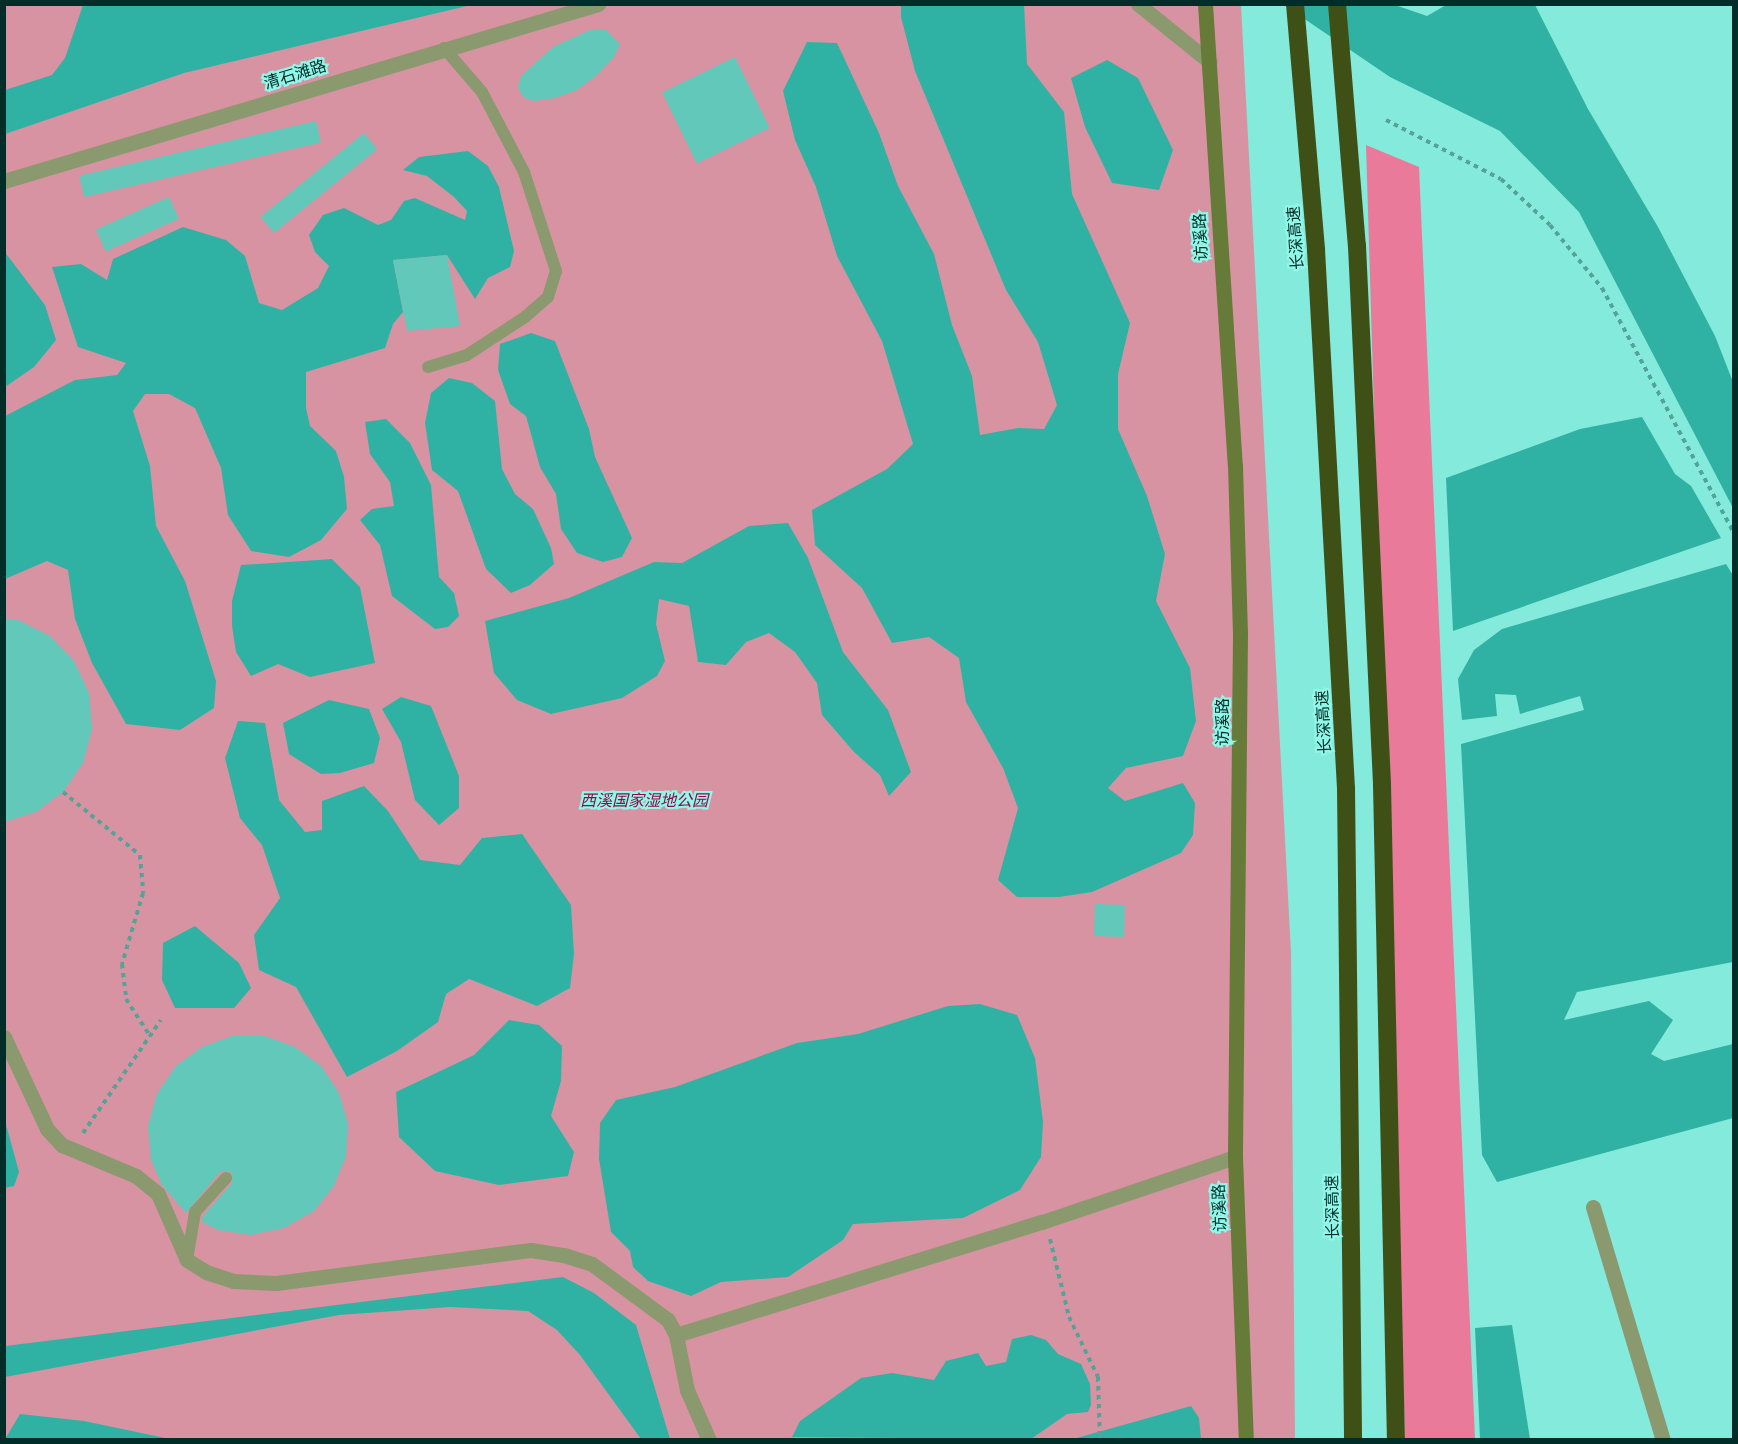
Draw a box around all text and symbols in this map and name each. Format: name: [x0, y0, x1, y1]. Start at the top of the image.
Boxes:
street label: 清石滩路: [262, 55, 328, 93]
street label: 长深高速: [1283, 205, 1307, 271]
street label: 访溪路: [1189, 213, 1211, 261]
street label: 长深高速: [1312, 690, 1334, 754]
street label: 访溪路: [1212, 698, 1232, 746]
park label: 西溪国家湿地公园: [580, 790, 708, 810]
street label: 长深高速: [1322, 1175, 1342, 1239]
street label: 访溪路: [1209, 1184, 1229, 1232]

